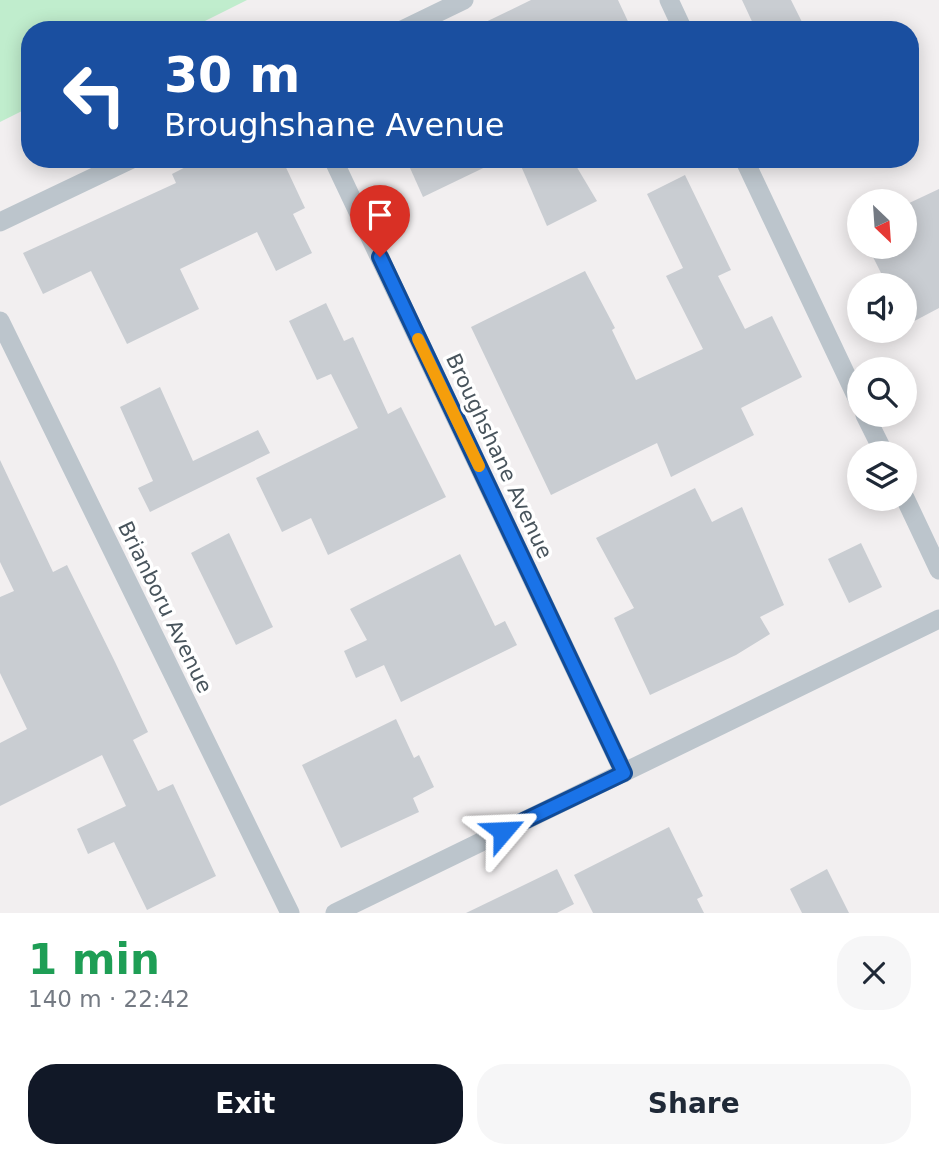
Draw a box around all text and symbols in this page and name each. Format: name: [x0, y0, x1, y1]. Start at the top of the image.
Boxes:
text: 30 m: [164, 47, 300, 104]
icon: left: [49, 49, 140, 140]
text: Broughshane Avenue: [164, 106, 504, 144]
pin: [350, 185, 410, 257]
north arrow: [847, 189, 917, 259]
map controls: [847, 189, 917, 511]
icon: arrive: [361, 196, 399, 234]
button: sound: [847, 273, 917, 343]
street label: Broughshane Avenue: [441, 350, 557, 562]
button: search: [847, 357, 917, 427]
button: layers: [847, 441, 917, 511]
street label: Brianboru Avenue: [113, 517, 217, 697]
position arrow: [466, 794, 540, 868]
text: 1 min: [28, 935, 160, 984]
button: close: [837, 936, 911, 1010]
text: 140 m · 22:42: [28, 986, 190, 1012]
button: Exit: [28, 1064, 463, 1144]
button: Share: [477, 1064, 911, 1144]

